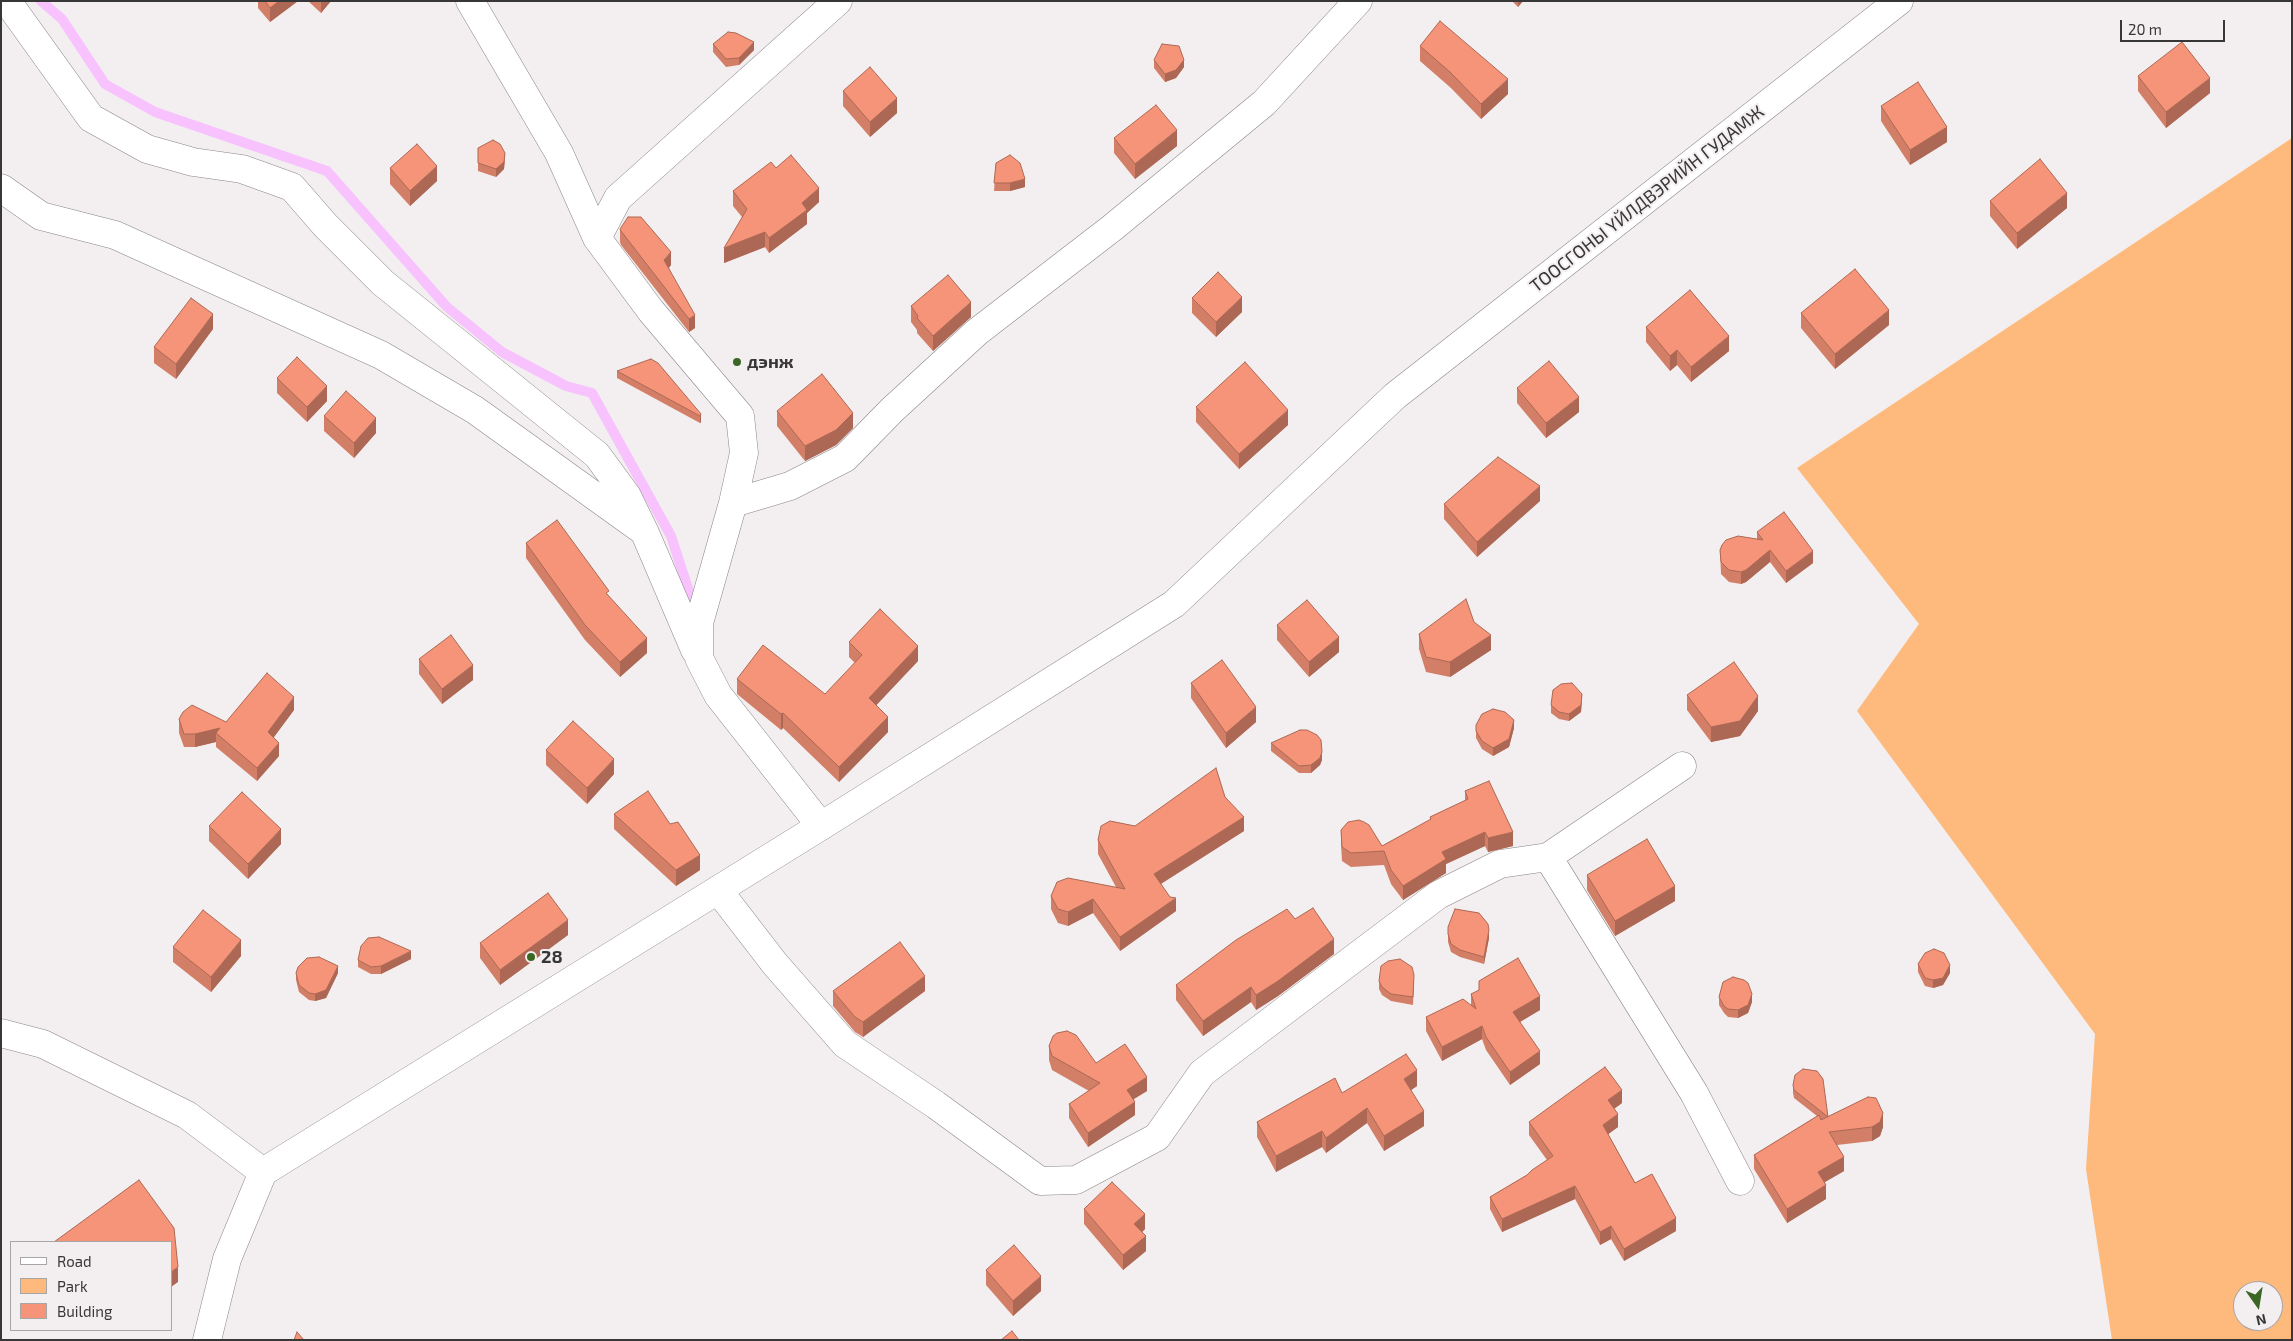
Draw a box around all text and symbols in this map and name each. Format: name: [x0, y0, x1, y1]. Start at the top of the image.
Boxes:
scale bar: [2123, 10, 2228, 42]
text: 20 m: [2128, 20, 2162, 38]
street label: ТООСГОНЫ ҮЙЛДВЭРИЙН ГУДАМЖ: [1526, 101, 1768, 297]
place label: дэнж: [747, 351, 794, 373]
marker: дэнж: [731, 356, 743, 368]
place label: 28: [541, 946, 563, 968]
marker: 28: [525, 951, 537, 963]
legend: [10, 1241, 172, 1331]
text: Road: [57, 1252, 92, 1270]
text: Park: [57, 1277, 88, 1295]
north arrow: [2233, 1281, 2283, 1331]
text: Building: [57, 1302, 112, 1320]
text: N: [2254, 1311, 2268, 1330]

